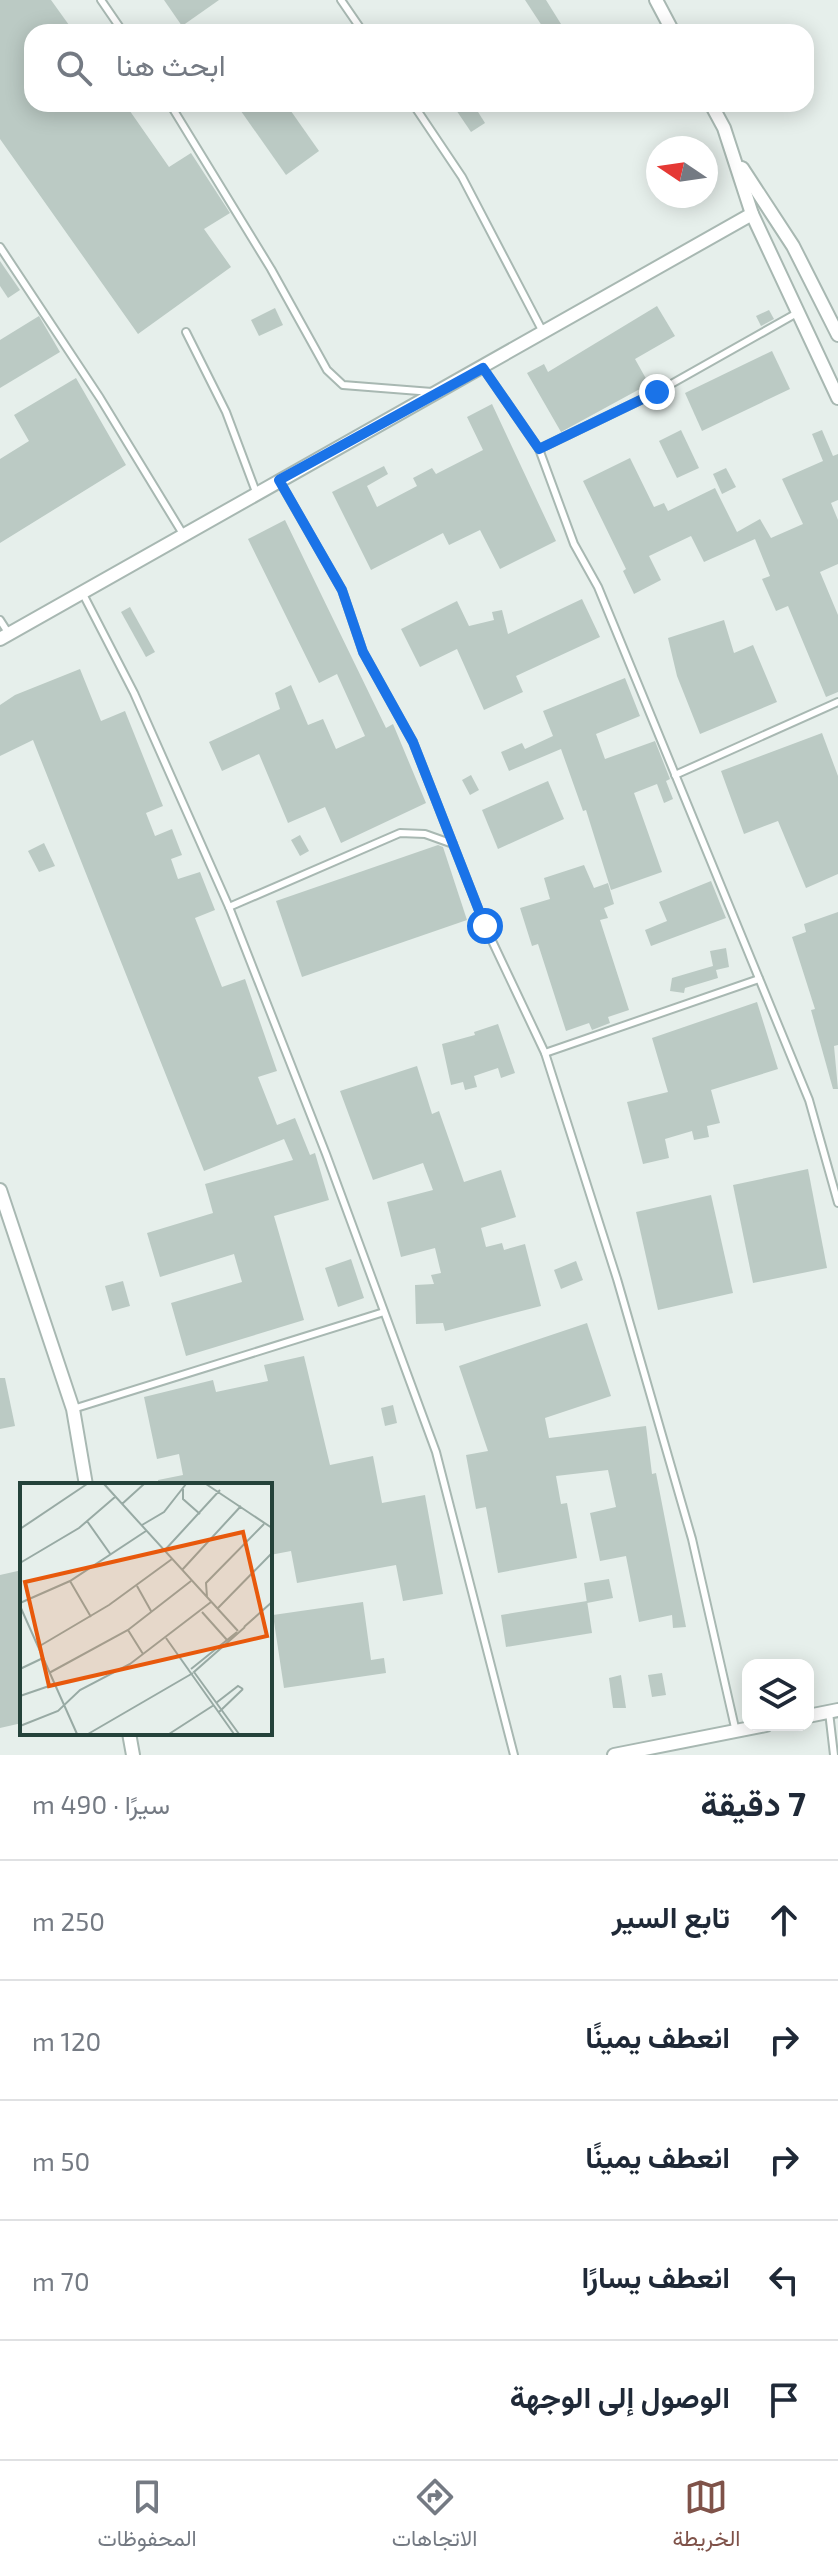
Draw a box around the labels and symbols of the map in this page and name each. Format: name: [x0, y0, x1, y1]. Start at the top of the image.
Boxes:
north arrow: [646, 136, 718, 208]
route end: [639, 374, 675, 410]
route start: [467, 908, 503, 944]
inset map: [20, 1483, 272, 1735]

